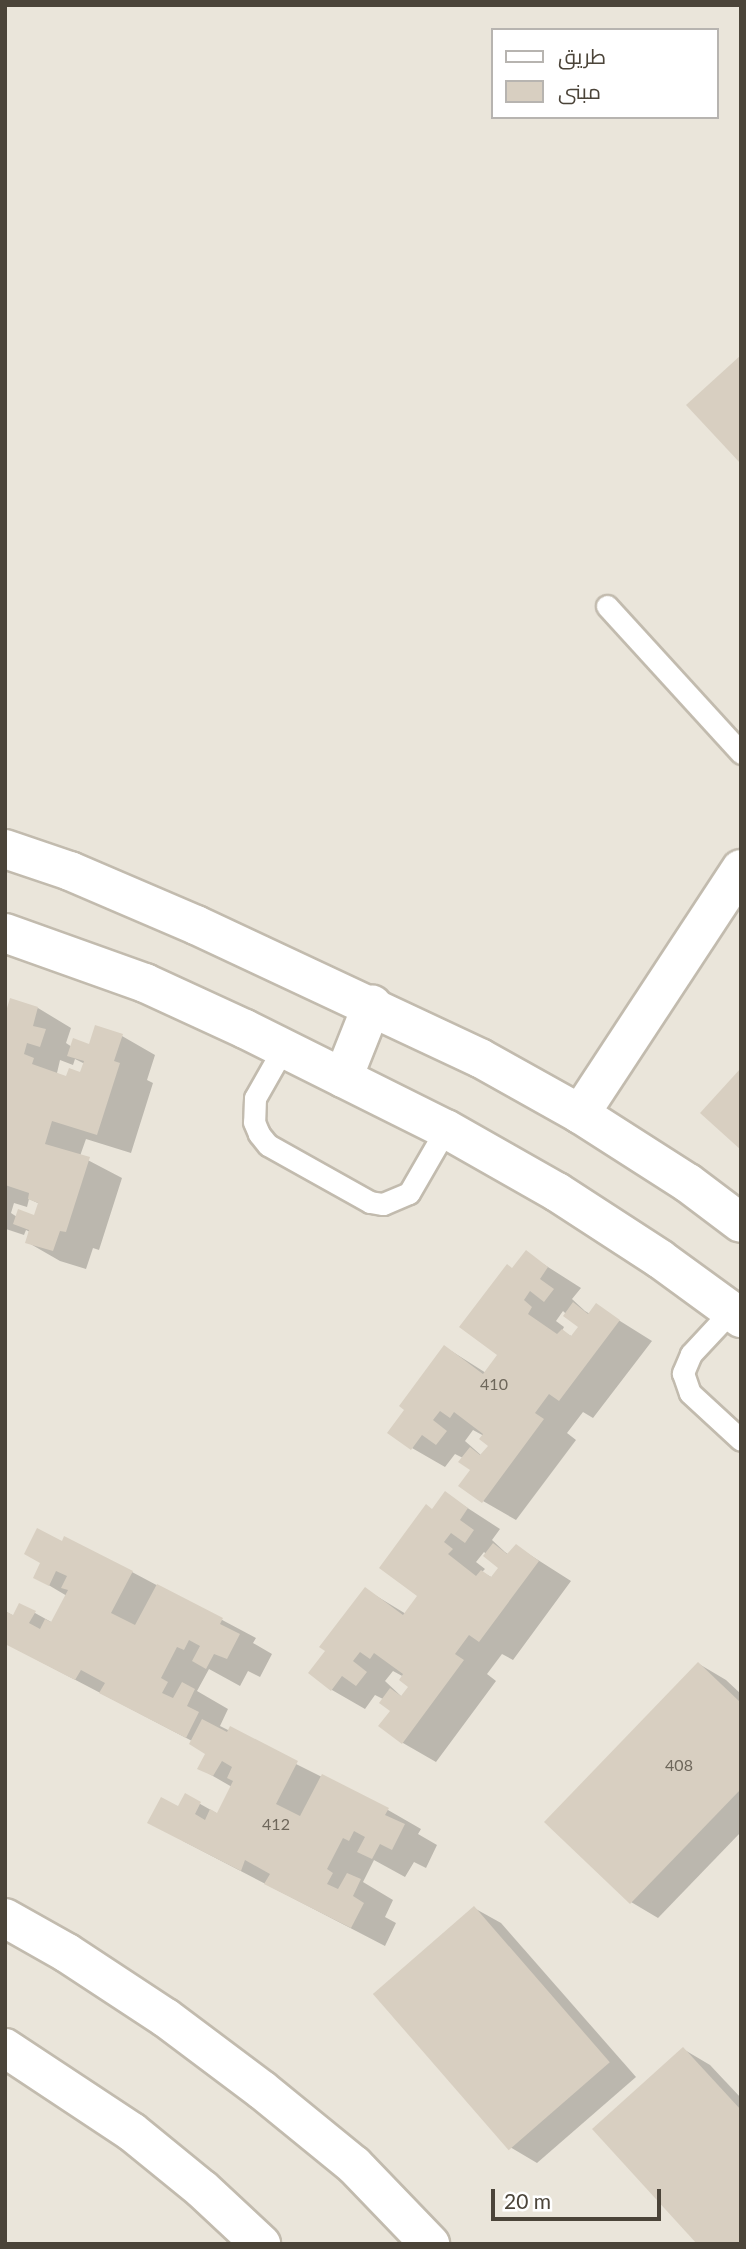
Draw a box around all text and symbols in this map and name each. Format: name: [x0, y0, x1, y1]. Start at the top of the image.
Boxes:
legend: [490, 28, 718, 119]
text: طريق: [558, 43, 606, 68]
text: مبنى: [558, 78, 601, 103]
house number: 410: [480, 1374, 508, 1394]
house number: 408: [665, 1755, 693, 1775]
house number: 412: [262, 1814, 290, 1834]
scale bar: [494, 2176, 664, 2220]
text: 20 m: [504, 2188, 551, 2213]

